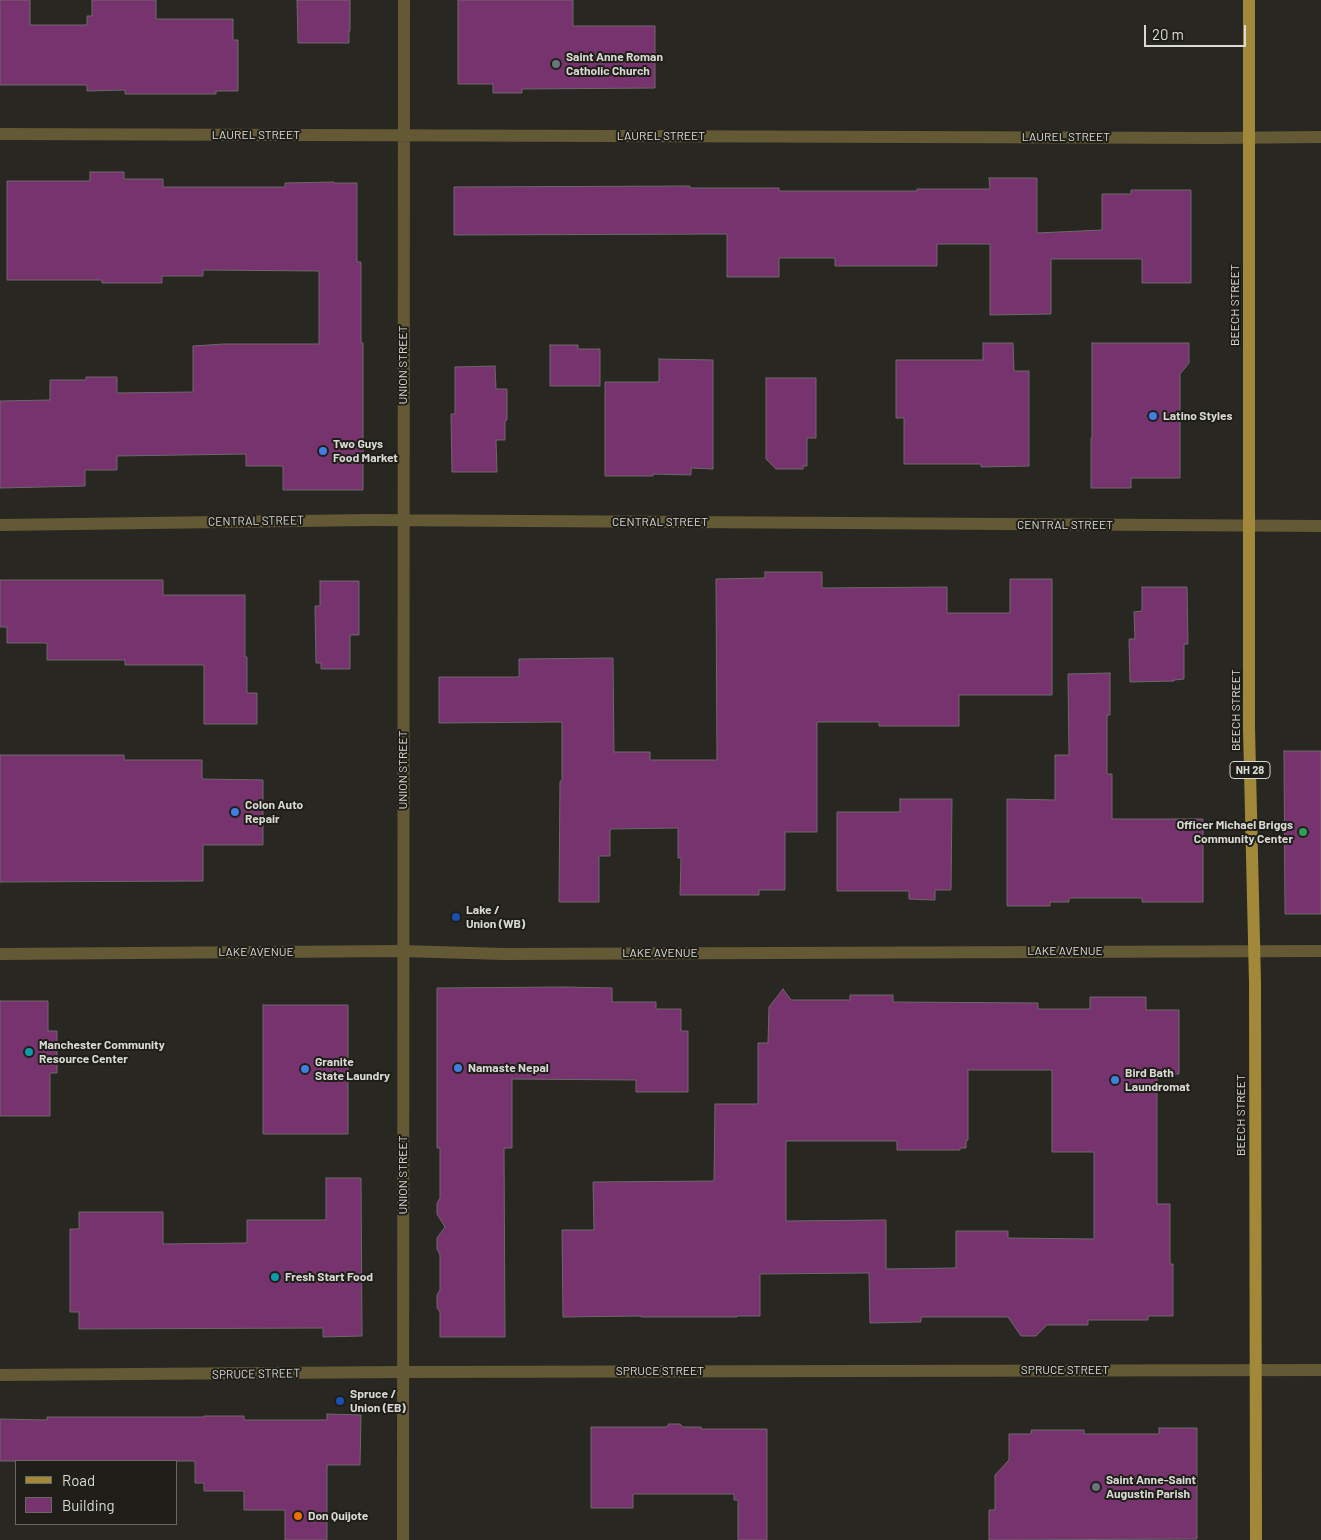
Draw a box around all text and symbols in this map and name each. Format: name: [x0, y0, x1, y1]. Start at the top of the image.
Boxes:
scale bar: [1146, 15, 1248, 47]
text: 20 m: [1152, 25, 1184, 43]
place label: Saint Anne Roman Catholic Church: [566, 50, 663, 78]
marker: Saint Anne Roman Catholic Church: [550, 58, 562, 70]
street label: LAUREL STREET: [212, 128, 300, 142]
street label: LAUREL STREET: [617, 129, 705, 143]
street label: LAUREL STREET: [1022, 130, 1110, 144]
street label: BEECH STREET: [1228, 264, 1242, 346]
street label: UNION STREET: [396, 325, 410, 405]
place label: Latino Styles: [1163, 409, 1232, 423]
marker: Latino Styles: [1147, 410, 1159, 422]
place label: Two Guys Food Market: [333, 437, 398, 465]
marker: Two Guys Food Market: [317, 445, 329, 457]
street label: CENTRAL STREET: [208, 513, 304, 529]
street label: CENTRAL STREET: [612, 515, 708, 529]
street label: CENTRAL STREET: [1017, 518, 1113, 532]
street label: BEECH STREET: [1229, 669, 1243, 751]
street label: UNION STREET: [396, 730, 410, 810]
road number: NH 28: [1230, 762, 1270, 778]
place label: Colon Auto Repair: [245, 798, 303, 826]
marker: Colon Auto Repair: [229, 806, 241, 818]
place label: Officer Michael Briggs Community Center: [1177, 818, 1293, 846]
marker: Officer Michael Briggs Community Center: [1297, 826, 1309, 838]
place label: Lake / Union (WB): [466, 903, 525, 931]
marker: Lake / Union (WB): [450, 911, 462, 923]
street label: LAKE AVENUE: [1027, 944, 1103, 958]
street label: LAKE AVENUE: [218, 945, 294, 959]
street label: LAKE AVENUE: [622, 946, 698, 960]
place label: Manchester Community Resource Center: [39, 1038, 165, 1066]
marker: Manchester Community Resource Center: [23, 1046, 35, 1058]
place label: Granite State Laundry: [315, 1055, 390, 1083]
place label: Namaste Nepal: [468, 1061, 549, 1075]
marker: Namaste Nepal: [452, 1062, 464, 1074]
marker: Granite State Laundry: [299, 1063, 311, 1075]
place label: Bird Bath Laundromat: [1125, 1066, 1190, 1094]
marker: Bird Bath Laundromat: [1109, 1074, 1121, 1086]
street label: BEECH STREET: [1234, 1074, 1248, 1156]
street label: UNION STREET: [396, 1135, 410, 1215]
place label: Fresh Start Food: [285, 1270, 373, 1284]
marker: Fresh Start Food: [269, 1271, 281, 1283]
street label: SPRUCE STREET: [1021, 1363, 1109, 1377]
street label: SPRUCE STREET: [616, 1364, 704, 1378]
street label: SPRUCE STREET: [212, 1366, 300, 1382]
place label: Spruce / Union (EB): [350, 1387, 406, 1415]
marker: Spruce / Union (EB): [334, 1395, 346, 1407]
legend: [15, 1460, 178, 1525]
text: Road: [62, 1471, 95, 1489]
place label: Saint Anne-Saint Augustin Parish: [1106, 1473, 1196, 1501]
marker: Saint Anne-Saint Augustin Parish: [1090, 1481, 1102, 1493]
text: Building: [62, 1496, 115, 1514]
place label: Don Quijote: [308, 1509, 368, 1523]
marker: Don Quijote: [292, 1510, 304, 1522]

